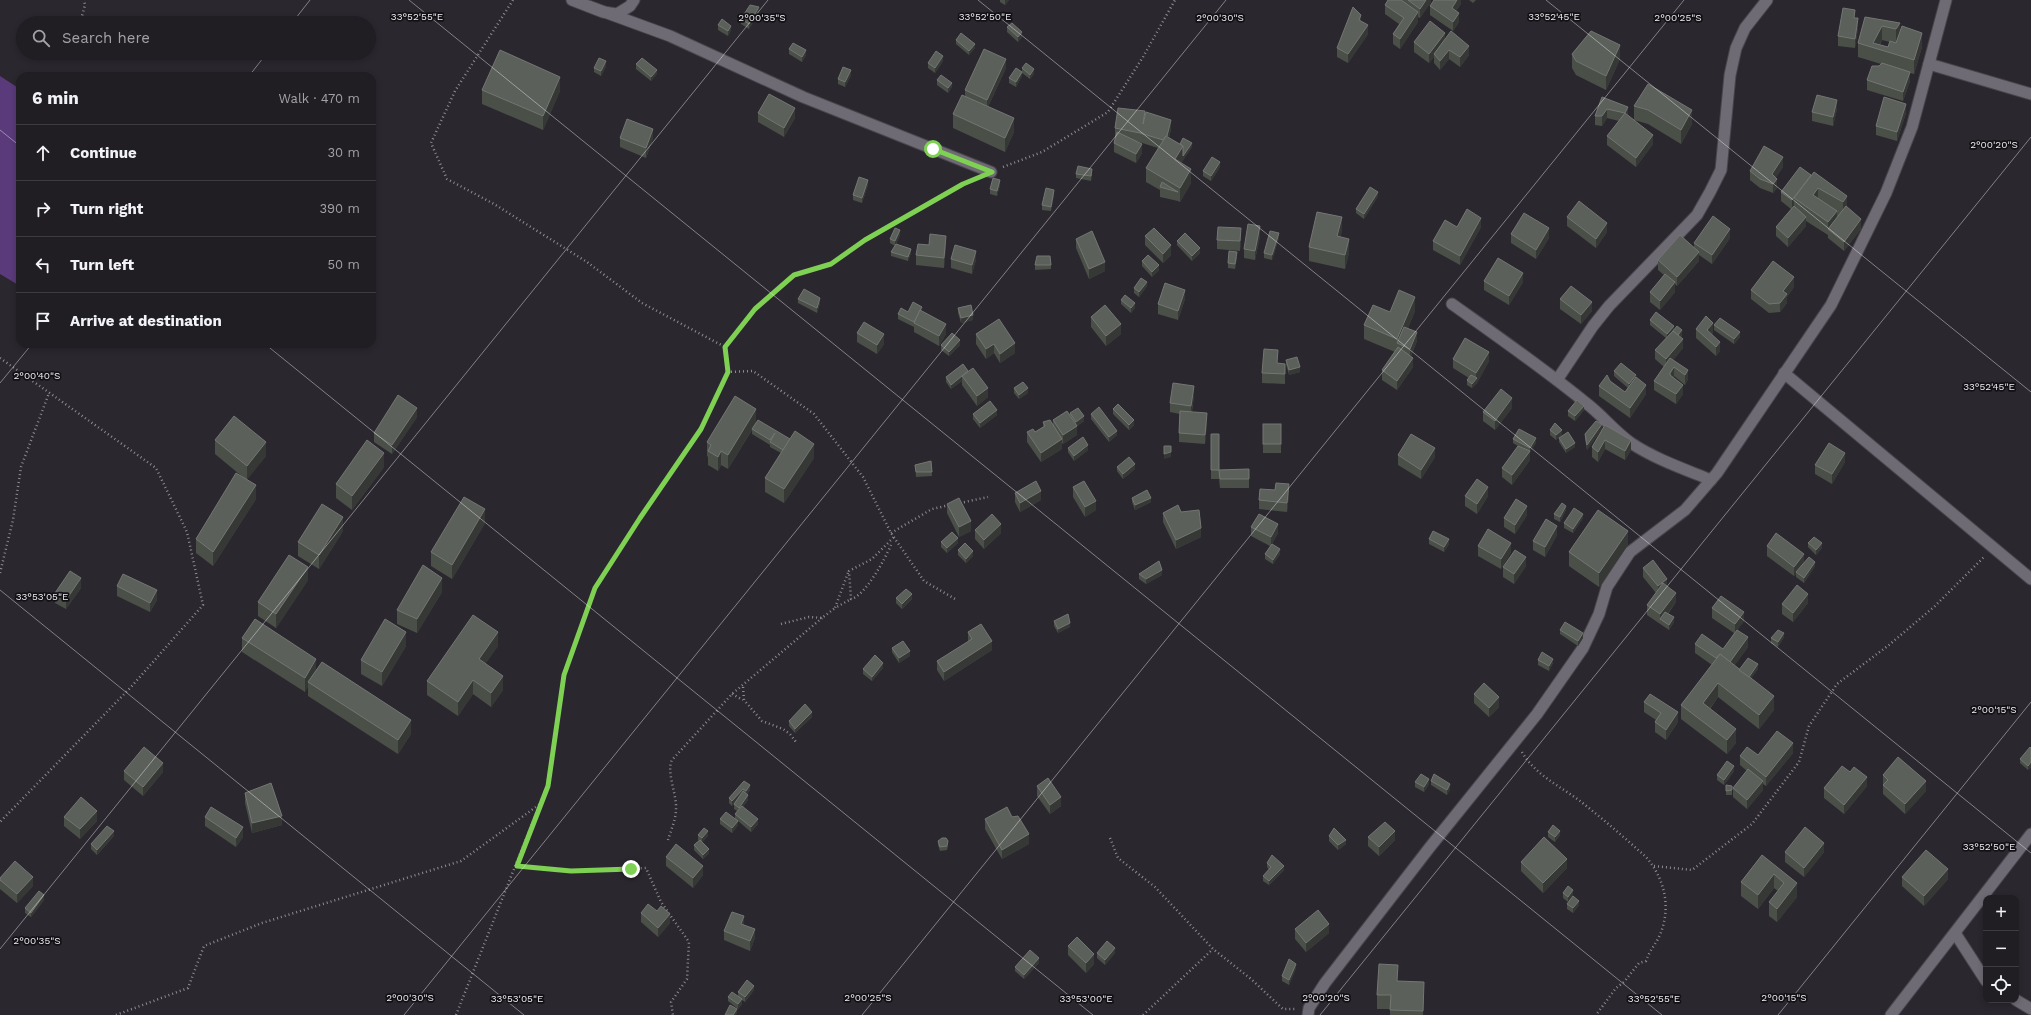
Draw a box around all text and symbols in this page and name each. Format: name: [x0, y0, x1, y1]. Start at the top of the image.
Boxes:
text: 33°52'55"E: [391, 11, 443, 22]
text: 33°52'50"E: [959, 11, 1011, 22]
text: 33°52'45"E: [1528, 11, 1580, 22]
text: 2°00'35"S: [738, 12, 786, 23]
text: 2°00'30"S: [1196, 12, 1244, 23]
text: 2°00'25"S: [1654, 12, 1702, 23]
search box: [16, 16, 376, 60]
icon: search: [30, 27, 52, 49]
text: Search here: [62, 29, 150, 47]
text: 6 min: [32, 88, 79, 108]
text: Walk · 470 m: [279, 91, 360, 106]
text: 2°00'20"S: [1970, 139, 2018, 150]
route start: [924, 140, 942, 158]
icon: ahead: [32, 142, 54, 164]
text: Continue: [70, 144, 137, 162]
text: 30 m: [328, 145, 360, 160]
icon: right: [32, 198, 54, 220]
text: Turn right: [70, 200, 143, 218]
text: 390 m: [319, 201, 360, 216]
icon: left: [32, 254, 54, 276]
text: Turn left: [70, 256, 134, 274]
text: 50 m: [328, 257, 360, 272]
icon: arrive: [32, 310, 54, 332]
text: Arrive at destination: [70, 312, 222, 330]
text: 2°00'40"S: [13, 370, 61, 381]
text: 33°52'45"E: [1963, 381, 2015, 392]
text: 33°53'05"E: [16, 591, 68, 602]
text: 2°00'15"S: [1971, 704, 2017, 715]
text: 33°52'50"E: [1963, 841, 2015, 852]
route end: [622, 860, 640, 878]
map controls: [1983, 895, 2019, 1003]
button: +: [1983, 895, 2019, 931]
button: −: [1983, 931, 2019, 967]
text: 2°00'35"S: [13, 935, 61, 946]
button: locate: [1983, 967, 2019, 1003]
text: 2°00'30"S: [386, 992, 434, 1003]
text: 2°00'25"S: [844, 992, 892, 1003]
text: 2°00'20"S: [1302, 992, 1350, 1003]
text: 2°00'15"S: [1761, 992, 1807, 1003]
text: 33°53'05"E: [491, 993, 543, 1004]
text: 33°53'00"E: [1059, 993, 1113, 1004]
text: 33°52'55"E: [1628, 993, 1680, 1004]

